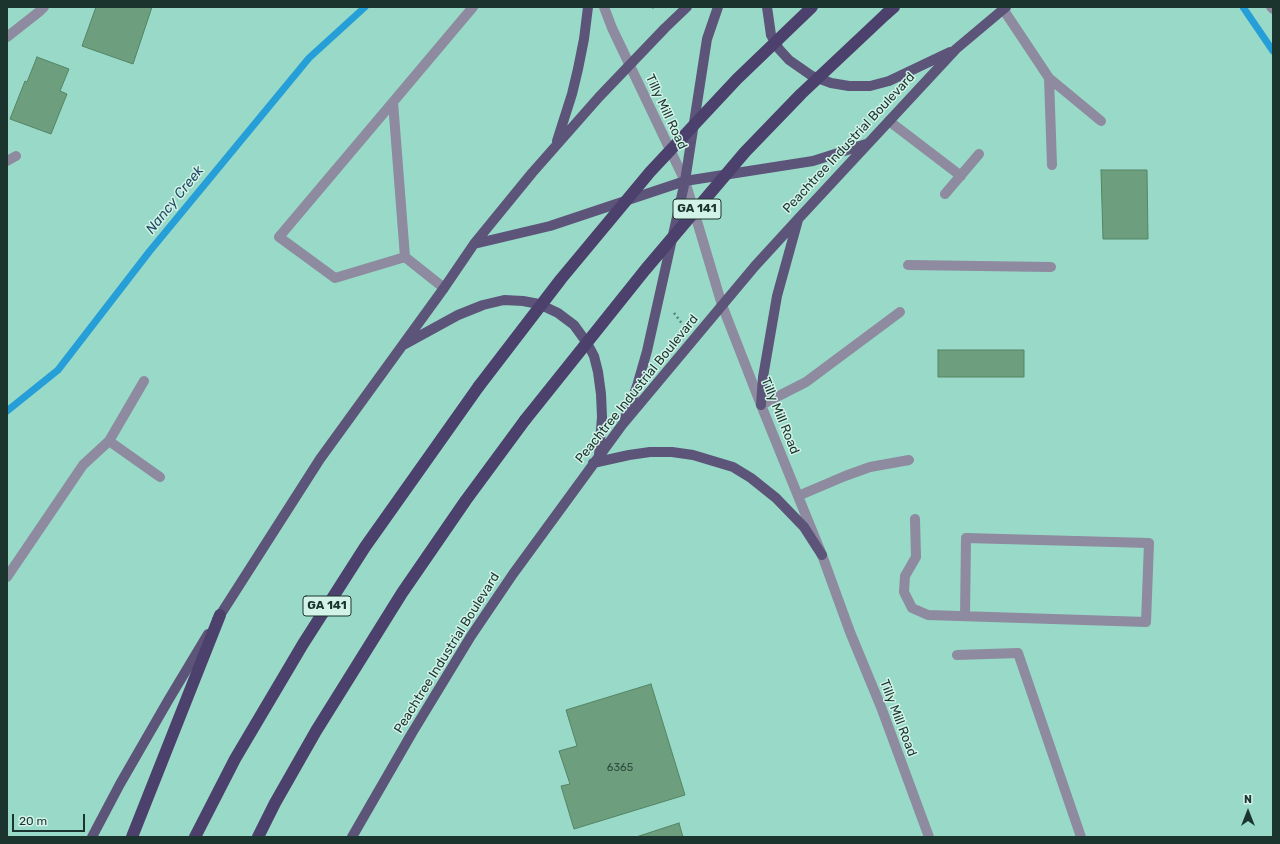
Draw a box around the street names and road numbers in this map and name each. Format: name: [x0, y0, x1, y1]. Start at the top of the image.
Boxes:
street label: Peachtree Industrial Boulevard: [780, 69, 918, 217]
street label: Tilly Mill Road: [642, 72, 690, 152]
road number: GA 141: [673, 199, 721, 219]
street label: Peachtree Industrial Boulevard: [572, 312, 702, 466]
street label: Tilly Mill Road: [758, 375, 802, 457]
street label: Peachtree Industrial Boulevard: [391, 570, 503, 736]
road number: GA 141: [303, 596, 351, 616]
street label: Tilly Mill Road: [876, 677, 920, 759]

